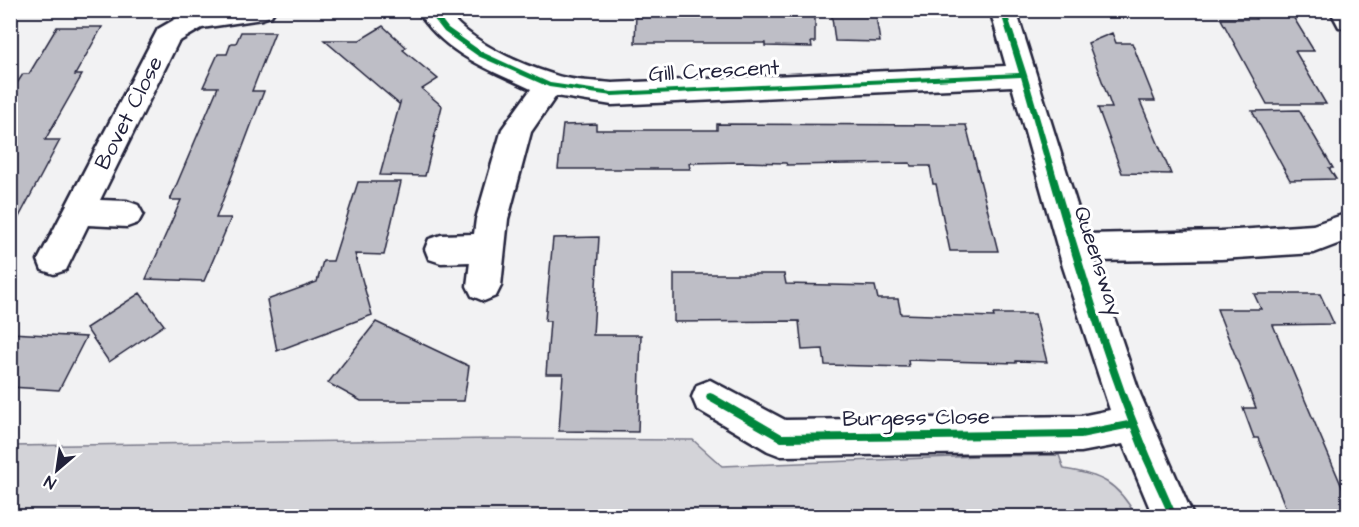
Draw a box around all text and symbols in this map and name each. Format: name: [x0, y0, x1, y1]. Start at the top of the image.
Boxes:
street label: Bovet Close: [87, 51, 171, 175]
street label: Gill Crescent: [648, 52, 780, 90]
street label: Queensway: [1065, 202, 1130, 320]
street label: Burgess Close: [842, 401, 990, 436]
north arrow: [27, 440, 87, 500]
text: N: [40, 470, 60, 494]

